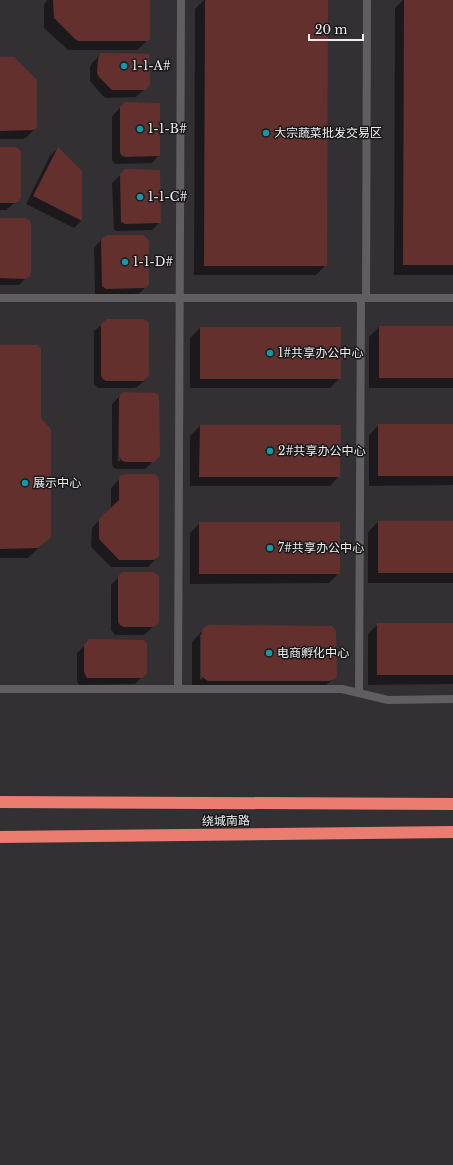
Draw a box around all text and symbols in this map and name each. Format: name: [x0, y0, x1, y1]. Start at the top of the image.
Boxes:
scale bar: [309, 16, 363, 42]
text: 20 m: [315, 22, 347, 37]
place label: 1-1-A#: [132, 58, 171, 73]
marker: 1-1-A#: [119, 61, 129, 71]
place label: 1-1-B#: [148, 121, 187, 136]
marker: 1-1-B#: [135, 124, 145, 134]
place label: 大宗蔬菜批发交易区: [274, 125, 382, 140]
marker: 大宗蔬菜批发交易区: [261, 128, 271, 138]
place label: 1-1-C#: [148, 189, 187, 204]
marker: 1-1-C#: [135, 192, 145, 202]
place label: 1-1-D#: [133, 254, 173, 269]
marker: 1-1-D#: [120, 257, 130, 267]
place label: 1#共享办公中心: [278, 345, 363, 360]
marker: 1#共享办公中心: [265, 348, 275, 358]
place label: 2#共享办公中心: [278, 443, 365, 458]
marker: 2#共享办公中心: [265, 446, 275, 456]
place label: 展示中心: [33, 475, 81, 490]
marker: 展示中心: [20, 478, 30, 488]
place label: 7#共享办公中心: [278, 540, 364, 555]
marker: 7#共享办公中心: [265, 543, 275, 553]
place label: 电商孵化中心: [277, 645, 349, 660]
marker: 电商孵化中心: [264, 648, 274, 658]
street label: 绕城南路: [202, 813, 250, 828]

